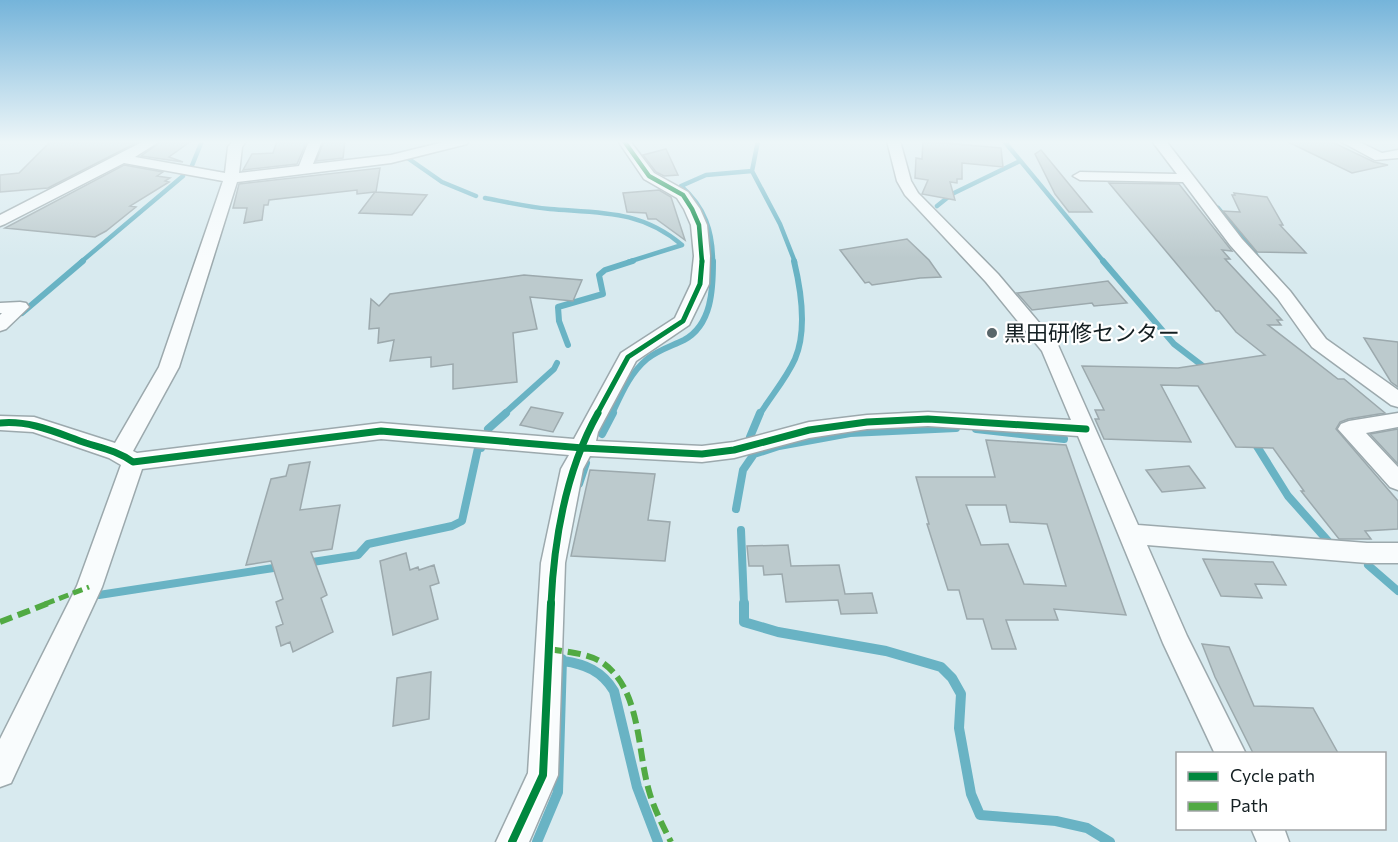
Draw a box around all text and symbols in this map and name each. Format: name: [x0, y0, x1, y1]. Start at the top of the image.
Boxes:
place label: 黒田研修センター: [1004, 319, 1180, 346]
marker: 黒田研修センター: [985, 326, 999, 340]
legend: [1176, 752, 1386, 830]
text: Cycle path: [1230, 764, 1315, 786]
text: Path: [1230, 794, 1268, 816]

